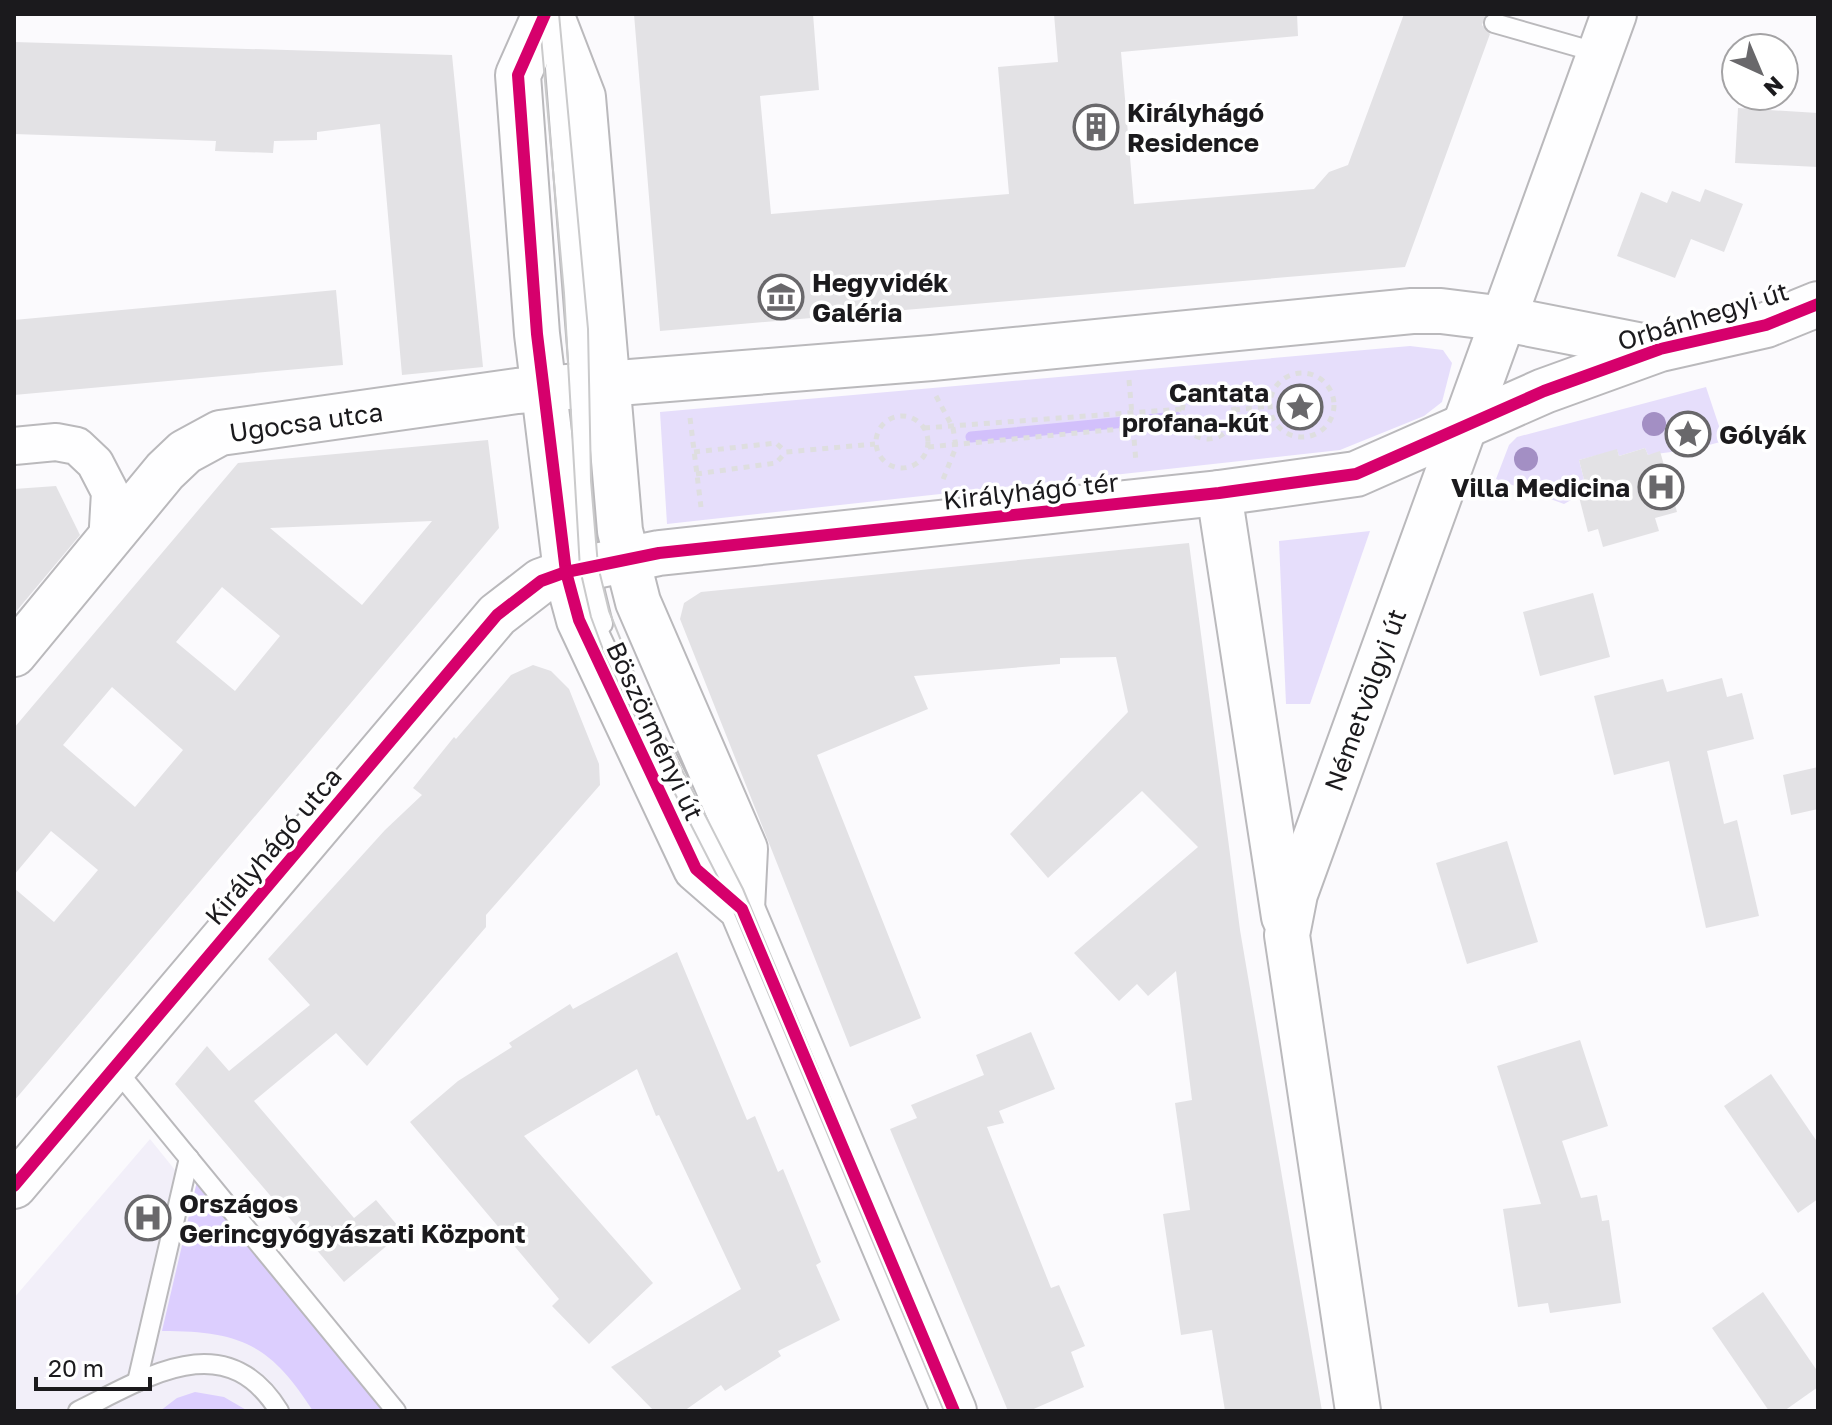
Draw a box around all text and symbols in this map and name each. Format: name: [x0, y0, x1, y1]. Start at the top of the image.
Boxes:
north arrow: [1720, 32, 1800, 112]
text: N: [1759, 71, 1790, 102]
place label: Királyhágó Residence: [1127, 97, 1264, 158]
building icon: Királyhágó Residence: [1072, 103, 1120, 151]
place label: Hegyvidék Galéria: [812, 267, 948, 328]
museum icon: Hegyvidék Galéria: [757, 273, 805, 321]
street label: Orbánhegyi út: [1614, 275, 1792, 357]
place label: Cantata profana-kút: [1122, 377, 1269, 438]
place icon: Cantata profana-kút: [1276, 383, 1324, 431]
street label: Ugocsa utca: [227, 396, 385, 448]
place icon: Gólyák: [1664, 410, 1712, 458]
place label: Gólyák: [1719, 419, 1807, 450]
hospital icon: Villa Medicina: [1637, 463, 1685, 511]
street label: Királyhágó tér: [942, 466, 1120, 516]
place label: Villa Medicina: [1451, 472, 1630, 503]
street label: Németvölgyi út: [1318, 605, 1412, 795]
street label: Böszörményi út: [600, 637, 710, 825]
street label: Királyhágó utca: [198, 761, 348, 931]
place label: Országos Gerincgyógyászati Központ: [179, 1188, 526, 1249]
hospital icon: Országos Gerincgyógyászati Központ: [124, 1194, 172, 1242]
scale bar: [36, 1341, 150, 1391]
text: 20 m: [48, 1353, 104, 1382]

